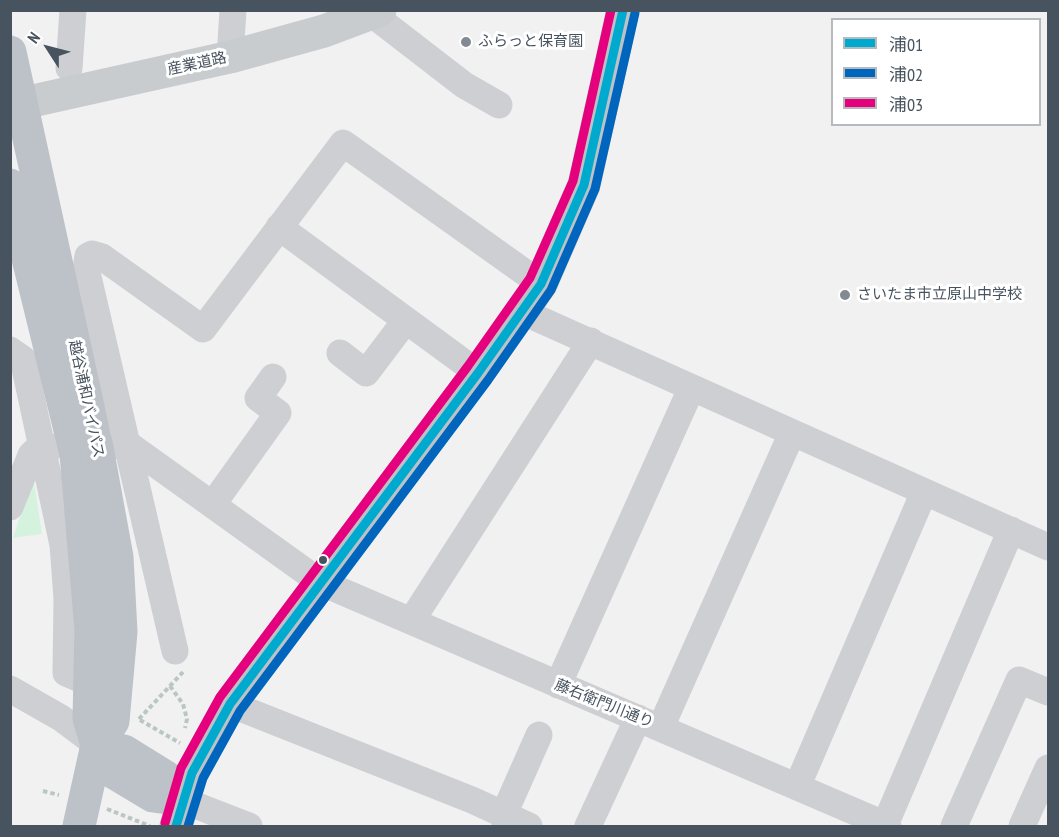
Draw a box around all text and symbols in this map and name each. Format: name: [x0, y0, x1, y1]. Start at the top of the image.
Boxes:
north arrow: [18, 18, 78, 78]
legend: [831, 18, 1041, 126]
text: N: [23, 28, 44, 47]
place label: ふらっと保育園: [478, 33, 583, 51]
text: 浦01: [889, 33, 923, 56]
marker: ふらっと保育園: [459, 35, 473, 49]
street label: 産業道路: [166, 49, 228, 79]
text: 浦02: [889, 63, 923, 86]
text: 浦03: [889, 93, 923, 116]
place label: さいたま市立原山中学校: [857, 286, 1022, 304]
marker: さいたま市立原山中学校: [838, 288, 852, 302]
street label: 越谷浦和バイパス: [65, 338, 107, 460]
unlabelled marker: [317, 554, 329, 566]
street label: 藤右衛門川通り: [552, 676, 656, 732]

